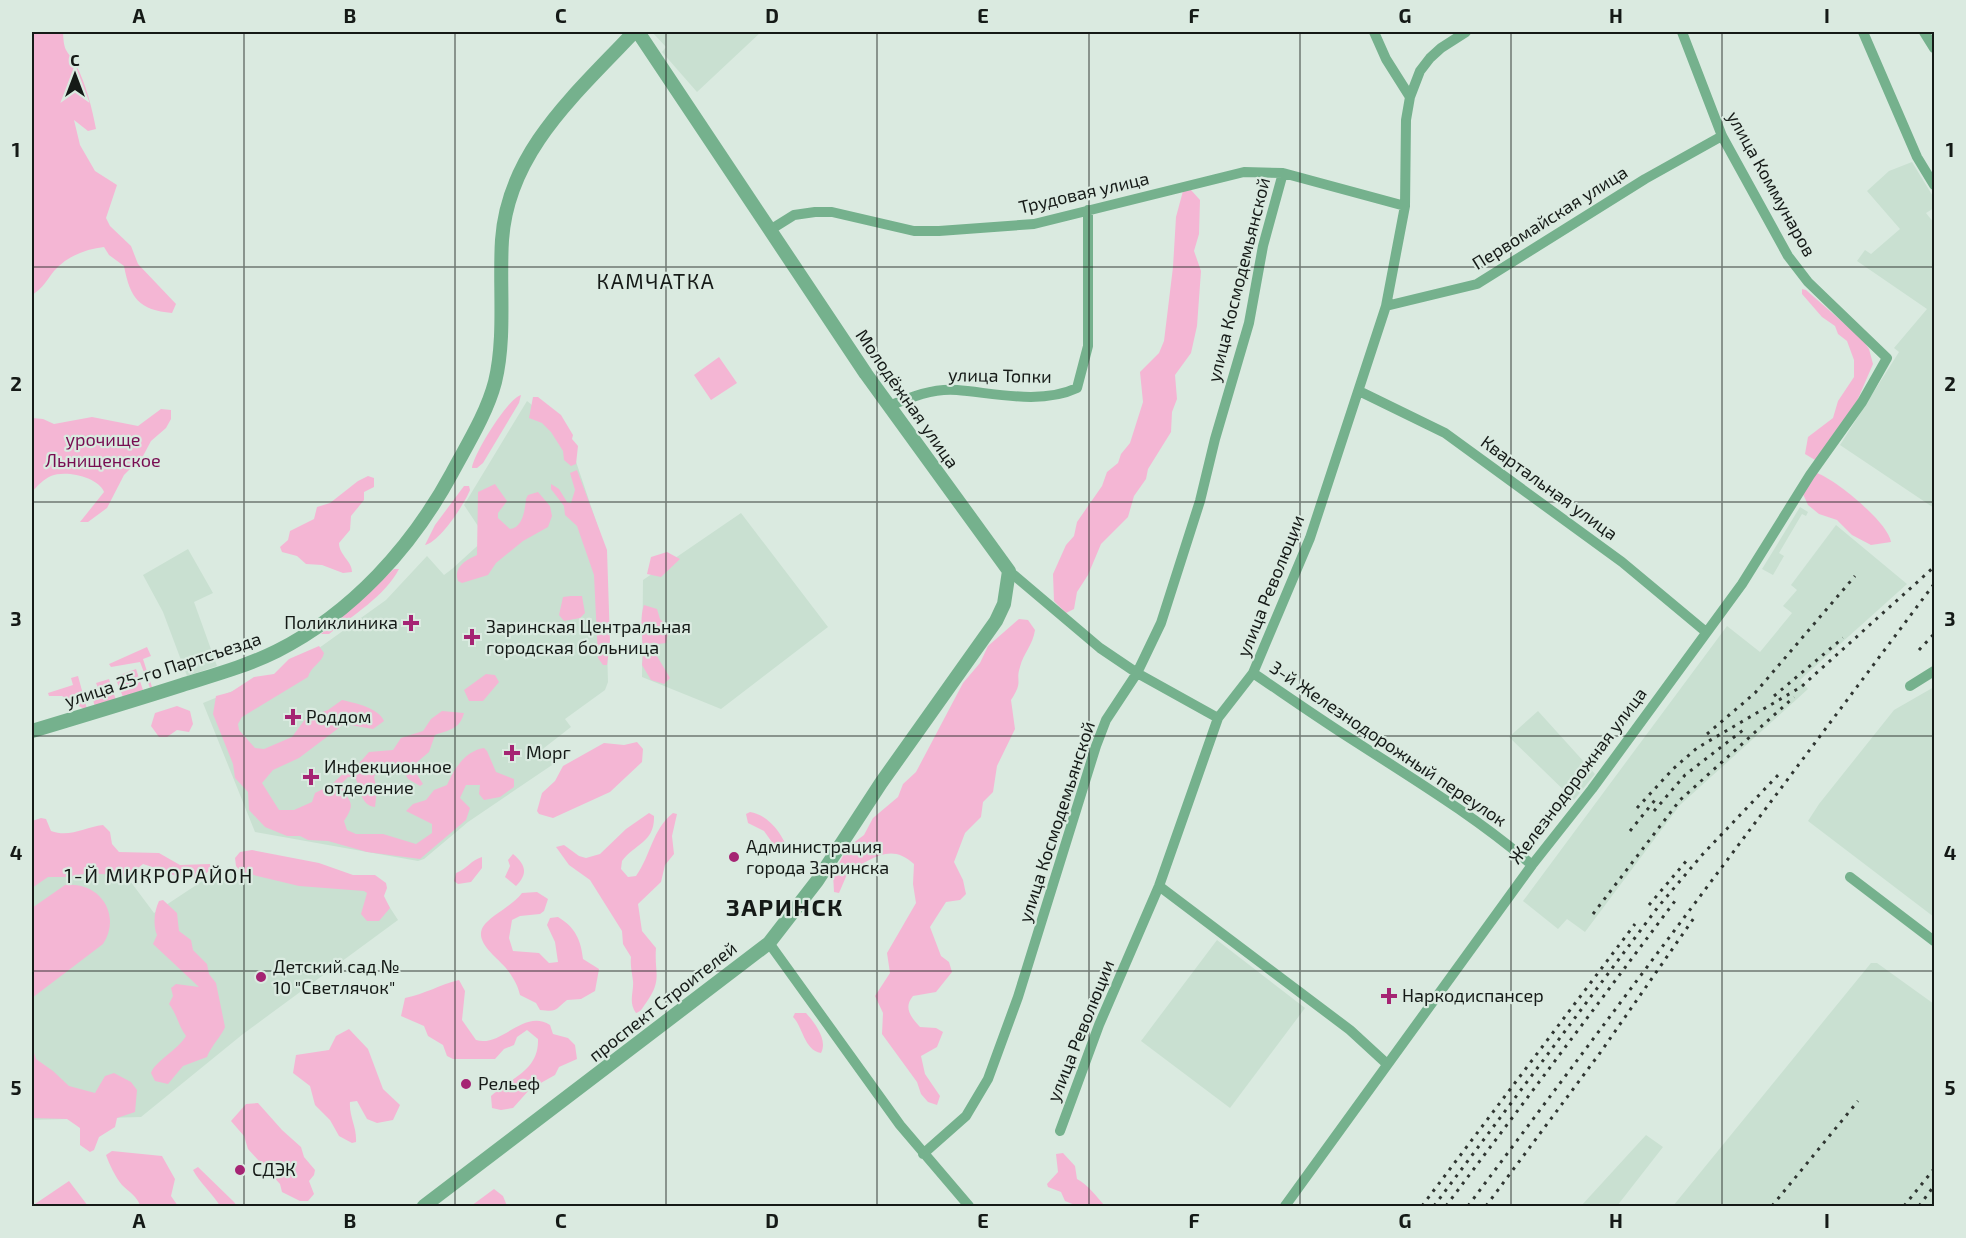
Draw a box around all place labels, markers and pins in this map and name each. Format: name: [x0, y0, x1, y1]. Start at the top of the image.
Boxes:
place label: Поликлиника: [284, 611, 398, 633]
marker: Поликлиника: [402, 614, 420, 632]
place label: Заринская Центральная городская больница: [486, 615, 691, 658]
marker: Заринская Центральная городская больница: [463, 628, 481, 646]
place label: Роддом: [306, 705, 371, 727]
marker: Роддом: [284, 708, 302, 726]
place label: Морг: [526, 741, 571, 763]
marker: Морг: [503, 744, 521, 762]
place label: Инфекционное отделение: [324, 755, 452, 798]
marker: Инфекционное отделение: [302, 768, 320, 786]
place label: Администрация города Заринска: [746, 835, 889, 878]
marker: Администрация города Заринска: [727, 850, 741, 864]
place label: Детский сад № 10 "Светлячок": [273, 955, 400, 998]
marker: Детский сад № 10 "Светлячок": [254, 970, 268, 984]
place label: Наркодиспансер: [1402, 984, 1544, 1006]
marker: Наркодиспансер: [1380, 987, 1398, 1005]
place label: Рельеф: [478, 1072, 540, 1094]
marker: Рельеф: [459, 1077, 473, 1091]
place label: СДЭК: [252, 1158, 296, 1180]
marker: СДЭК: [233, 1163, 247, 1177]

